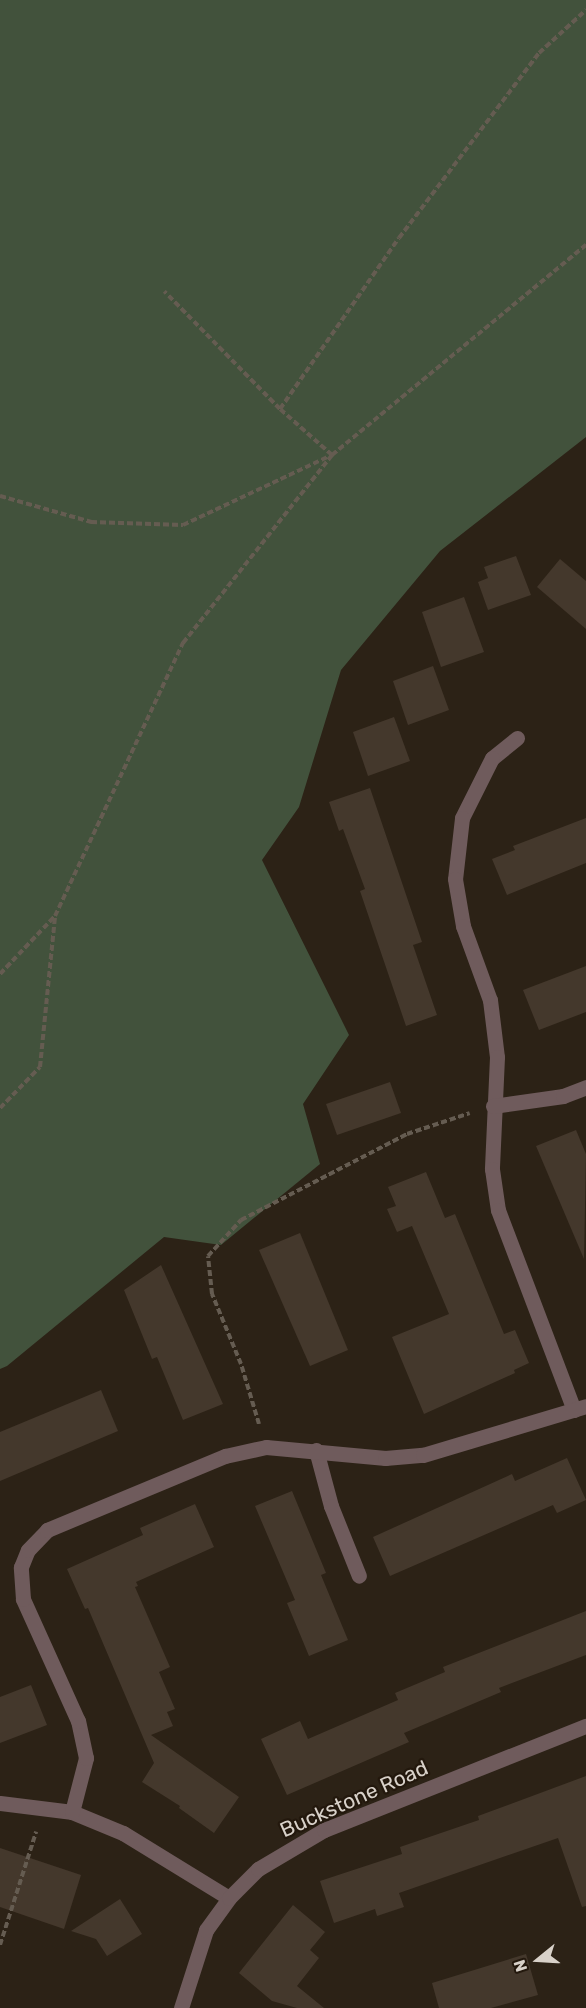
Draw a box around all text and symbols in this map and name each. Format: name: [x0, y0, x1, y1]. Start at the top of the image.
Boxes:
street label: Buckstone Road: [276, 1755, 432, 1843]
north arrow: [508, 1930, 568, 1990]
text: N: [510, 1957, 531, 1974]

